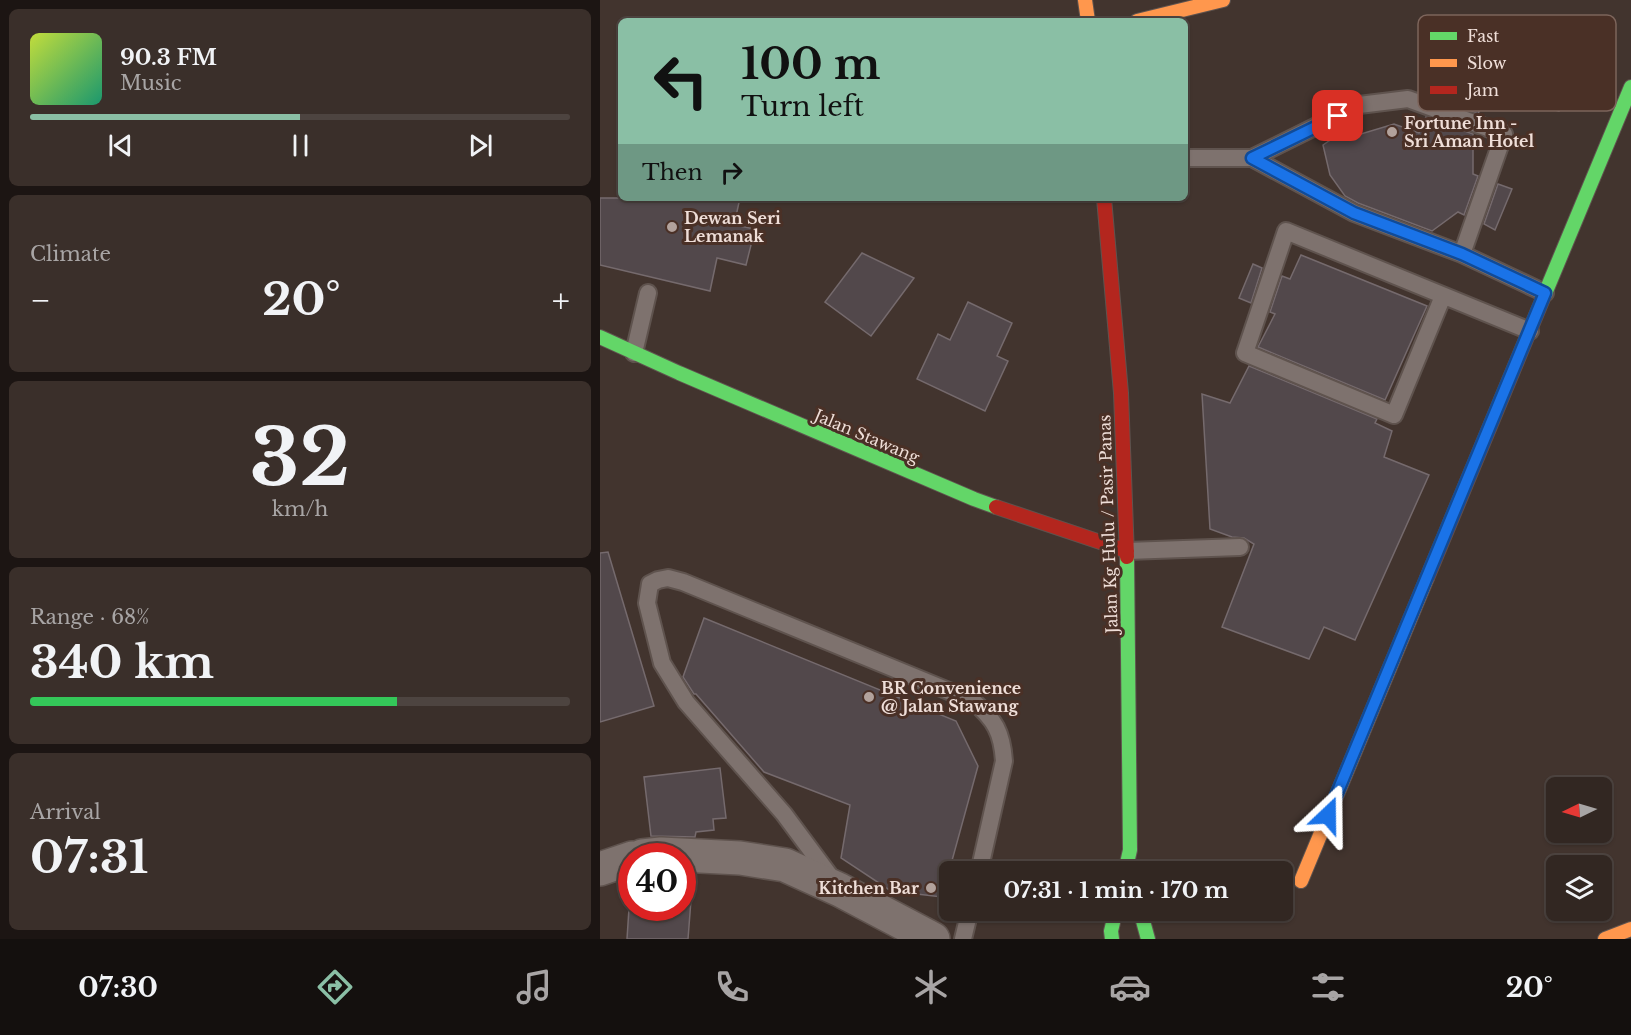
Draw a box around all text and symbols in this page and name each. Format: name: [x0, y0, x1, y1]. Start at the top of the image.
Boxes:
legend: [1418, 15, 1616, 111]
text: Fast: [1467, 26, 1499, 46]
text: 100 m: [741, 38, 880, 90]
icon: left: [642, 42, 720, 120]
text: 90.3 FM: [120, 44, 217, 71]
text: Slow: [1467, 53, 1507, 73]
text: Music: [120, 71, 181, 95]
text: Jam: [1465, 80, 1499, 100]
text: Turn left: [741, 90, 864, 123]
pin: [1312, 90, 1363, 141]
icon: arrive: [1321, 99, 1354, 132]
place label: Fortune Inn - Sri Aman Hotel: [1404, 113, 1534, 151]
marker: Fortune Inn - Sri Aman Hotel: [1385, 125, 1399, 139]
icon: previous: [104, 129, 137, 162]
icon: pause: [284, 129, 317, 162]
icon: next: [464, 129, 497, 162]
icon: right: [715, 156, 748, 189]
text: Then: [642, 159, 703, 186]
place label: Dewan Seri Lemanak: [684, 208, 781, 246]
marker: Dewan Seri Lemanak: [665, 220, 679, 234]
text: Climate: [30, 242, 111, 266]
text: 20°: [262, 271, 341, 327]
text: −: [30, 280, 51, 321]
text: +: [552, 280, 570, 321]
street label: Jalan Stawang: [810, 404, 923, 467]
text: 32: [250, 409, 350, 506]
street label: Jalan Kg Hulu / Pasir Panas: [1094, 414, 1122, 636]
text: km/h: [272, 497, 328, 521]
text: Range · 68%: [30, 605, 150, 629]
text: 340 km: [30, 634, 214, 690]
place label: BR Convenience @ Jalan Stawang: [881, 678, 1021, 716]
marker: BR Convenience @ Jalan Stawang: [862, 690, 876, 704]
north arrow: [1546, 777, 1612, 843]
map controls: [1546, 777, 1612, 921]
position arrow: [1296, 783, 1360, 847]
text: Arrival: [30, 800, 101, 824]
text: 07:31: [30, 829, 148, 885]
speed limit sign: 40: [618, 843, 696, 921]
button: layers: [1546, 855, 1612, 921]
text: 07:31 · 1 min · 170 m: [1003, 877, 1229, 904]
place label: Kitchen Bar: [818, 878, 919, 898]
marker: Kitchen Bar: [924, 881, 938, 895]
icon: directions: [314, 966, 356, 1008]
icon: music: [513, 966, 555, 1008]
icon: phone: [711, 966, 753, 1008]
icon: climate: [910, 966, 952, 1008]
icon: car: [1109, 966, 1151, 1008]
icon: filters: [1307, 966, 1349, 1008]
text: 07:30: [78, 971, 158, 1004]
text: 20°: [1506, 971, 1553, 1004]

